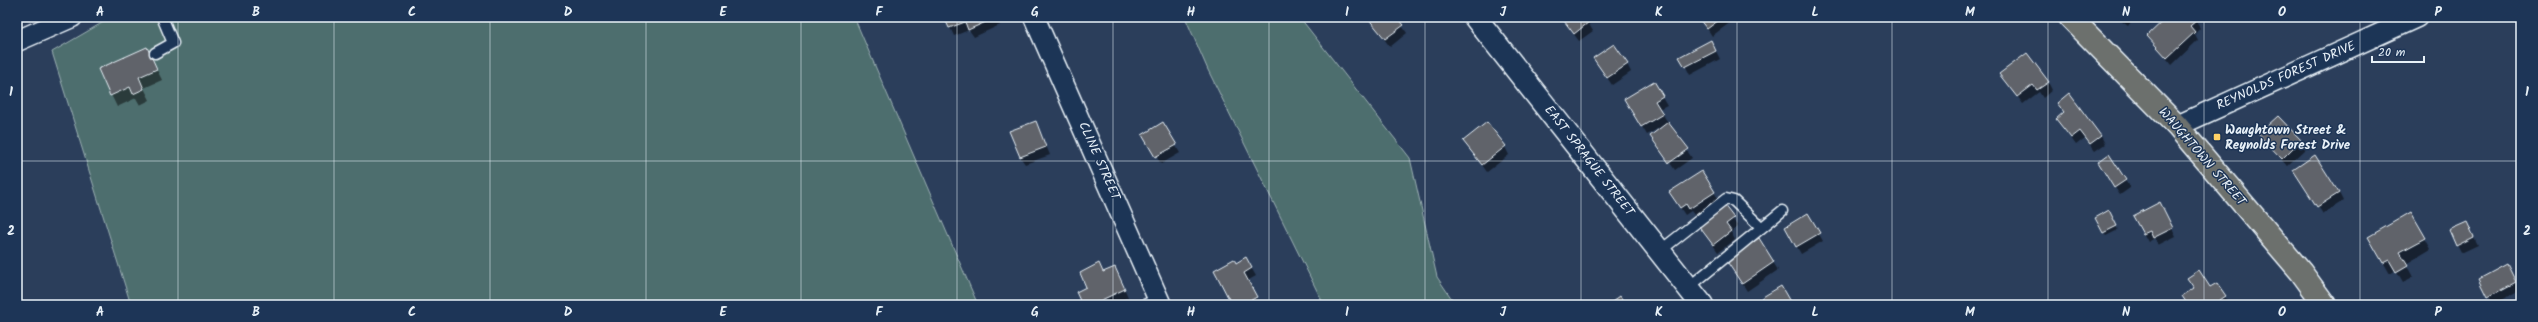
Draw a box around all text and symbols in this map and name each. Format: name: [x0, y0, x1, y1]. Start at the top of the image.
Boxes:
text: A: [96, 2, 104, 23]
text: B: [252, 2, 260, 23]
text: C: [408, 2, 416, 23]
text: D: [564, 2, 573, 23]
text: E: [719, 2, 727, 23]
text: F: [875, 2, 883, 23]
text: G: [1031, 2, 1039, 23]
text: H: [1187, 2, 1196, 23]
text: I: [1345, 2, 1349, 23]
text: J: [1500, 2, 1507, 23]
text: K: [1655, 2, 1663, 23]
text: L: [1811, 2, 1819, 23]
text: M: [1965, 2, 1975, 23]
text: N: [2122, 2, 2131, 23]
text: O: [2278, 2, 2286, 23]
text: P: [2434, 2, 2442, 23]
street label: REYNOLDS FOREST DRIVE: [2213, 36, 2359, 116]
scale bar: [2372, 38, 2424, 64]
text: 20 m: [2378, 43, 2406, 62]
text: 1: [9, 82, 13, 103]
text: 1: [2525, 82, 2529, 103]
street label: EAST SPRAGUE STREET: [1539, 101, 1640, 222]
street label: WAUGHTOWN STREET: [2153, 103, 2252, 212]
street label: CLINE STREET: [1072, 118, 1126, 205]
place label: Waughtown Street & Reynolds Forest Drive: [2225, 120, 2351, 156]
marker: Waughtown Street & Reynolds Forest Drive: [2212, 132, 2222, 142]
text: 2: [7, 221, 15, 242]
text: 2: [2523, 221, 2531, 242]
text: A: [96, 302, 104, 322]
text: B: [252, 302, 260, 322]
text: C: [408, 302, 416, 322]
text: D: [564, 302, 573, 322]
text: E: [719, 302, 727, 322]
text: F: [875, 302, 883, 322]
text: G: [1031, 302, 1039, 322]
text: H: [1187, 302, 1196, 322]
text: I: [1345, 302, 1349, 322]
text: J: [1500, 302, 1507, 322]
text: K: [1655, 302, 1663, 322]
text: L: [1811, 302, 1819, 322]
text: M: [1965, 302, 1975, 322]
text: N: [2122, 302, 2131, 322]
text: O: [2278, 302, 2286, 322]
text: P: [2434, 302, 2442, 322]

